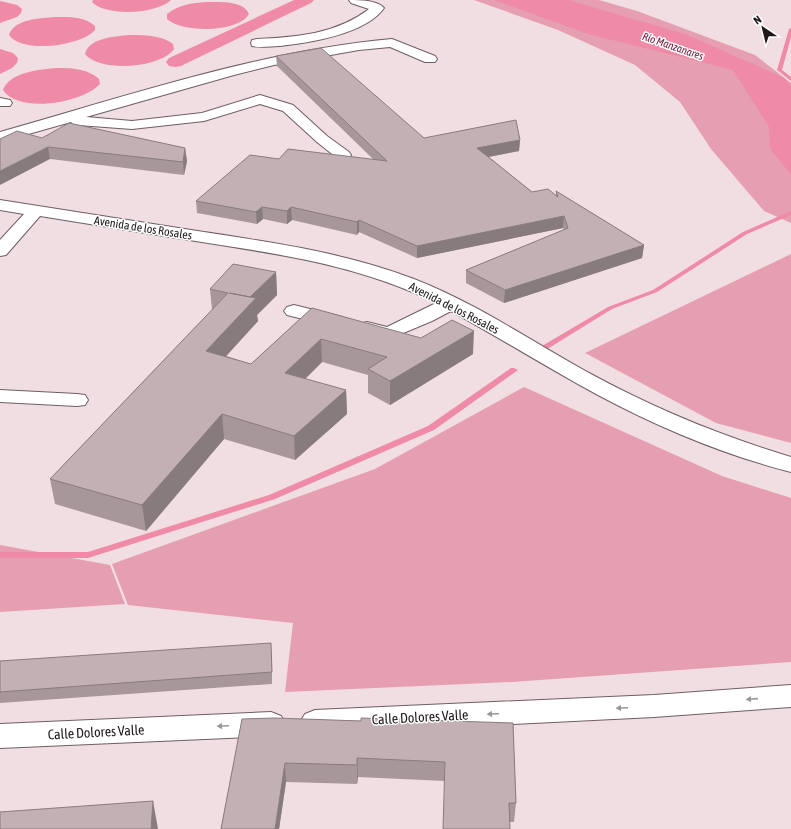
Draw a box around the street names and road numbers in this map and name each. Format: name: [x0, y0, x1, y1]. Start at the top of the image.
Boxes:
street label: Avenida de los Rosales: [93, 213, 193, 243]
street label: Avenida de los Rosales: [407, 279, 501, 337]
street label: Calle Dolores Valle: [371, 706, 469, 728]
street label: Calle Dolores Valle: [47, 721, 145, 743]

